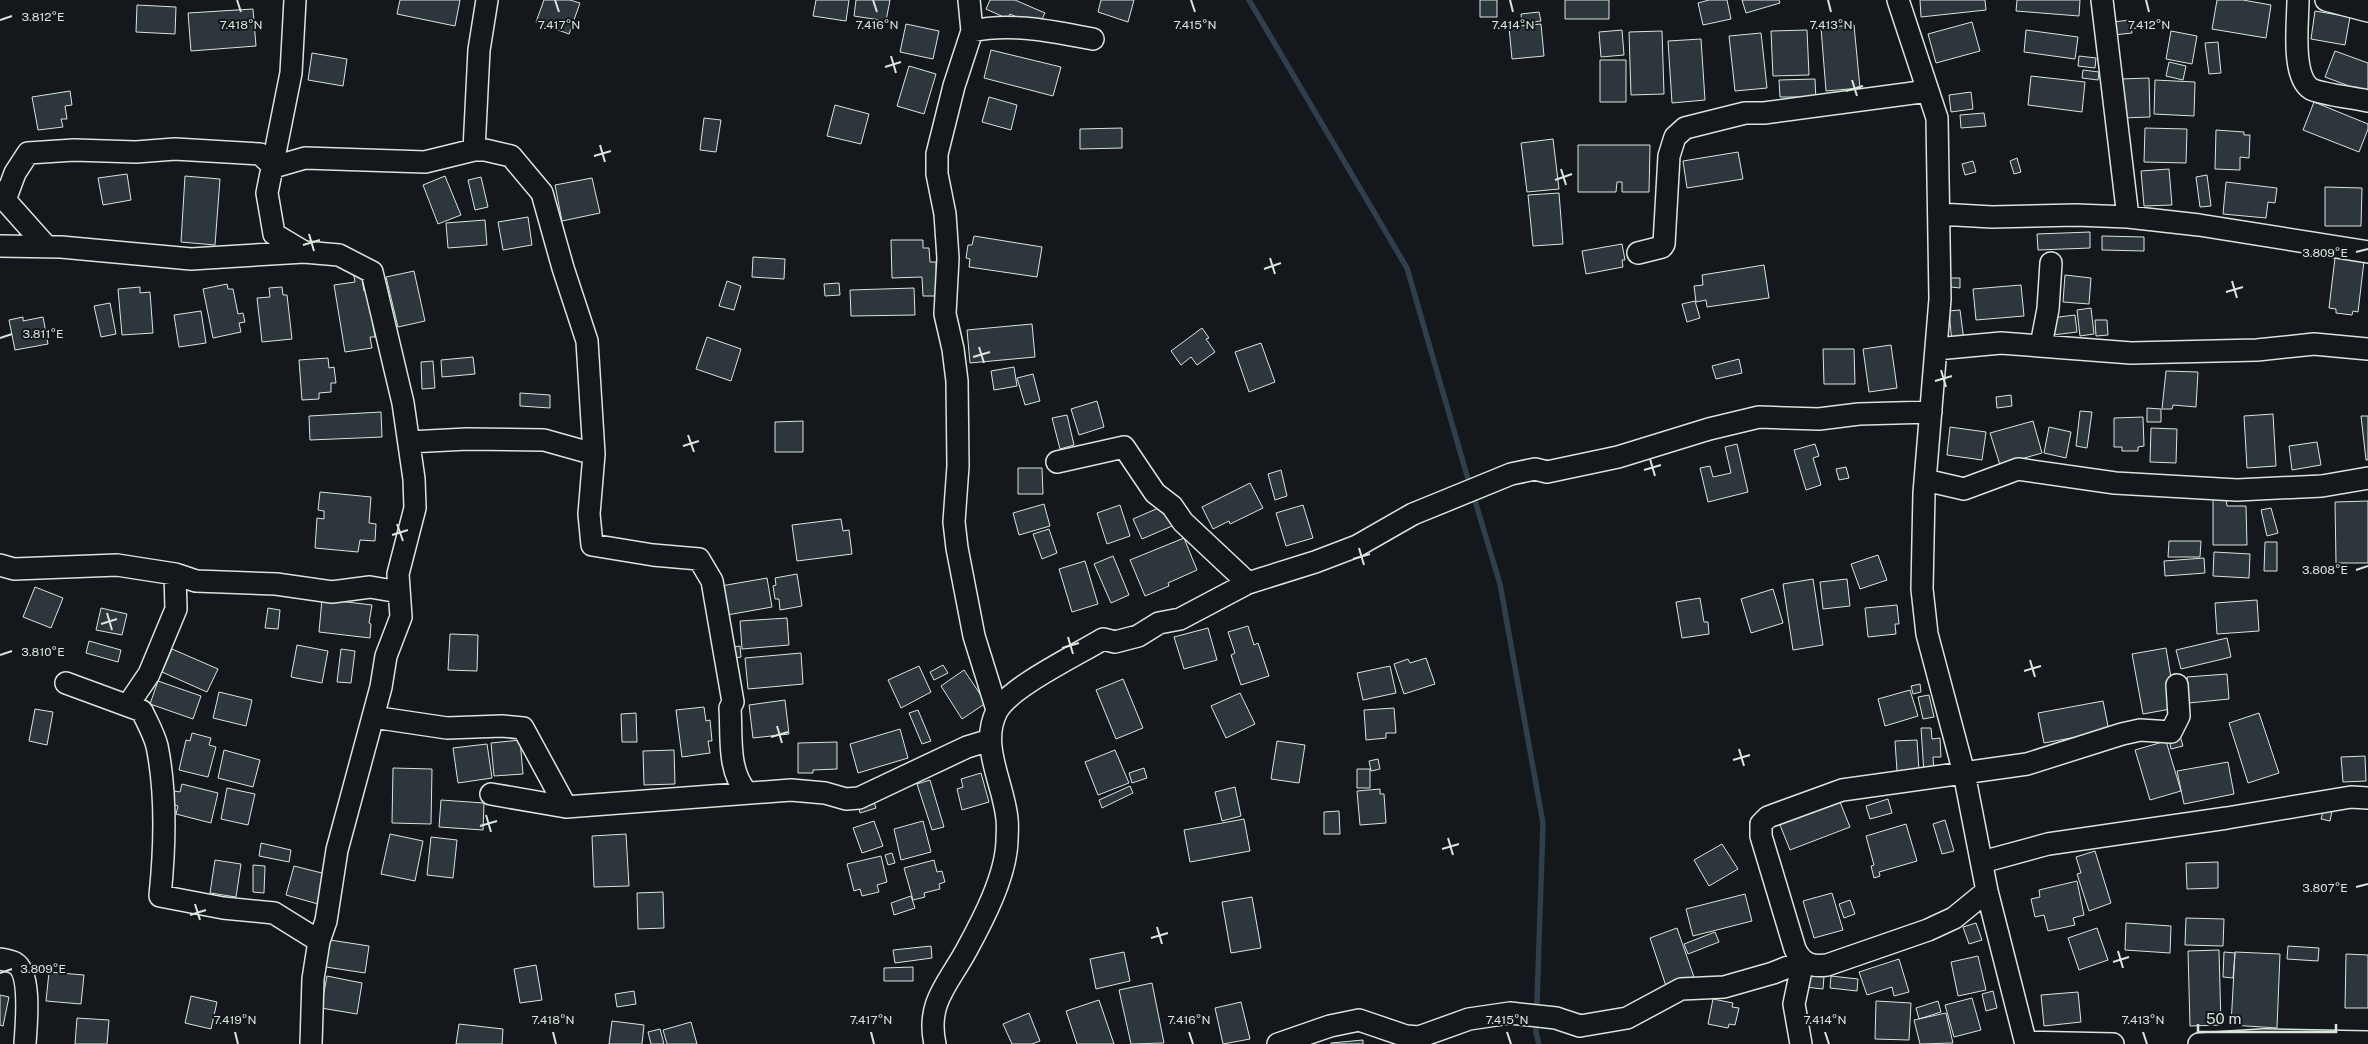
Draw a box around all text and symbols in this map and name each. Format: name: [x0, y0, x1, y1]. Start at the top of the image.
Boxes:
text: 3.812°E: [21, 10, 65, 24]
text: 7.418°N: [219, 18, 263, 32]
text: 7.417°N: [538, 18, 580, 32]
text: 7.416°N: [856, 18, 898, 32]
text: 7.415°N: [1173, 18, 1217, 32]
text: 7.414°N: [1492, 18, 1534, 32]
text: 7.413°N: [1810, 18, 1852, 32]
text: 7.412°N: [2128, 18, 2170, 32]
text: 3.809°E: [2302, 246, 2348, 260]
text: 3.811°E: [23, 327, 63, 341]
text: 3.808°E: [2302, 563, 2348, 577]
text: 3.810°E: [21, 645, 65, 659]
text: 3.807°E: [2302, 881, 2348, 895]
text: 3.809°E: [20, 962, 66, 976]
scale bar: [2198, 1002, 2336, 1034]
text: 50 m: [2206, 1010, 2241, 1027]
text: 7.419°N: [214, 1013, 256, 1027]
text: 7.418°N: [531, 1013, 575, 1027]
text: 7.417°N: [850, 1013, 892, 1027]
text: 7.416°N: [1168, 1013, 1210, 1027]
text: 7.415°N: [1485, 1013, 1529, 1027]
text: 7.414°N: [1804, 1013, 1846, 1027]
text: 7.413°N: [2122, 1013, 2164, 1027]

